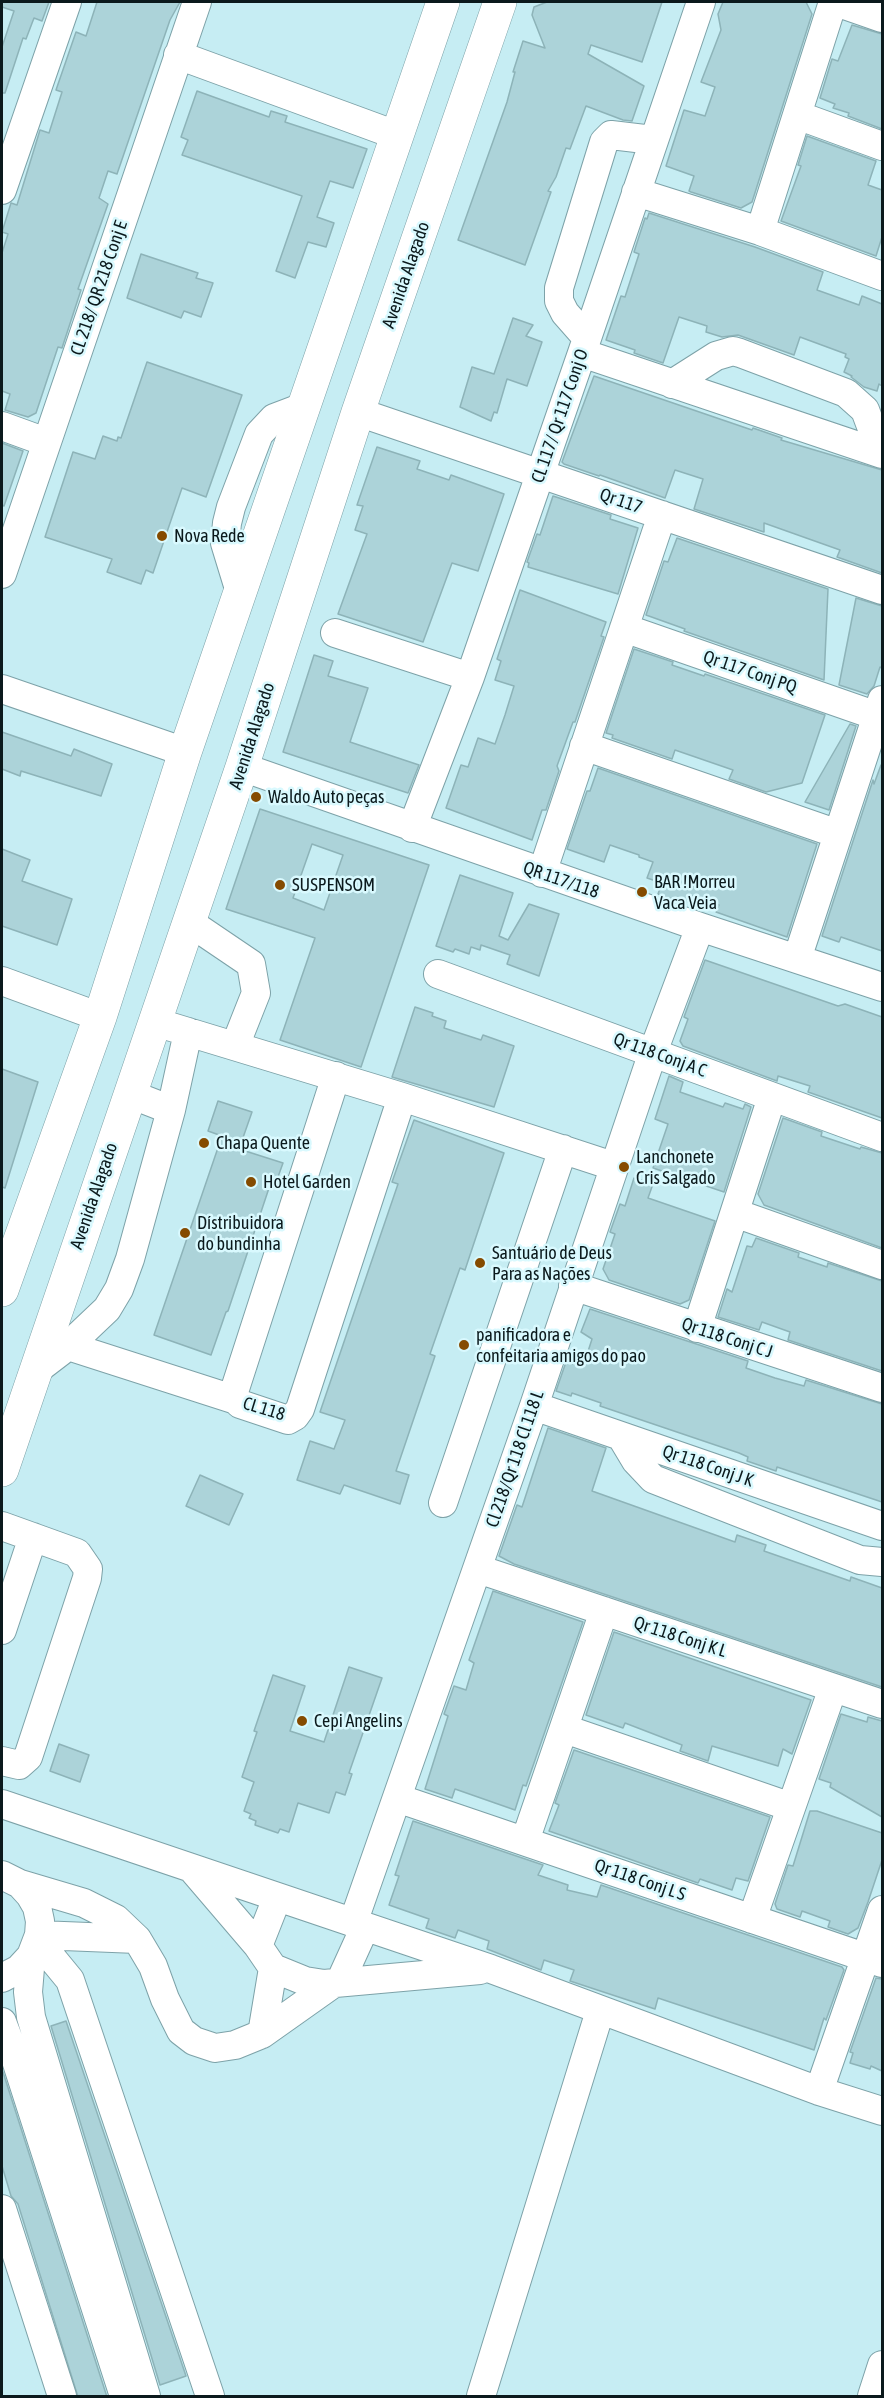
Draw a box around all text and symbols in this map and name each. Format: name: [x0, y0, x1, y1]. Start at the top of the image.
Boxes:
street label: CL 218/ QR 218 Conj E: [66, 218, 132, 358]
street label: Avenida Alagado: [378, 219, 434, 331]
street label: CL 117/ Qr 117 Conj O: [527, 346, 593, 486]
street label: Qr 117: [597, 484, 645, 518]
place label: Nova Rede: [174, 525, 245, 547]
marker: Nova Rede: [155, 529, 169, 543]
street label: Qr 117 Conj PQ: [700, 646, 800, 698]
street label: Avenida Alagado: [225, 680, 279, 792]
place label: Waldo Auto peças: [268, 786, 384, 808]
marker: Waldo Auto peças: [249, 790, 263, 804]
street label: QR 117/118: [520, 857, 602, 903]
place label: BAR !Morreu Vaca Veia: [654, 871, 735, 914]
place label: SUSPENSOM: [292, 874, 375, 896]
marker: SUSPENSOM: [273, 878, 287, 892]
marker: BAR !Morreu Vaca Veia: [635, 885, 649, 899]
street label: Qr 118 Conj A C: [611, 1028, 709, 1082]
place label: Chapa Quente: [216, 1132, 310, 1154]
marker: Chapa Quente: [197, 1136, 211, 1150]
street label: Avenida Alagado: [66, 1140, 122, 1252]
place label: Lanchonete Cris Salgado: [636, 1146, 716, 1188]
marker: Lanchonete Cris Salgado: [617, 1160, 631, 1174]
place label: Hotel Garden: [263, 1171, 351, 1193]
marker: Hotel Garden: [244, 1175, 258, 1189]
place label: Dístribuidora do bundinha: [197, 1212, 284, 1254]
marker: Dístribuidora do bundinha: [178, 1226, 192, 1240]
place label: Santuário de Deus Para as Nações: [492, 1242, 612, 1284]
marker: Santuário de Deus Para as Nações: [473, 1256, 487, 1270]
street label: Qr 118 Conj C J: [679, 1313, 775, 1363]
place label: panificadora e confeitaria amigos do pao: [476, 1324, 646, 1366]
marker: panificadora e confeitaria amigos do pao: [457, 1338, 471, 1352]
street label: Cl 218/Qr 118 Cl 118 L: [481, 1388, 549, 1530]
street label: CL 118: [240, 1392, 288, 1426]
street label: Qr 118 Conj J K: [660, 1440, 756, 1492]
street label: Qr 118 Conj K L: [631, 1612, 729, 1662]
place label: Cepi Angelins: [314, 1710, 403, 1732]
marker: Cepi Angelins: [295, 1714, 309, 1728]
street label: Qr 118 Conj L S: [592, 1854, 688, 1906]

